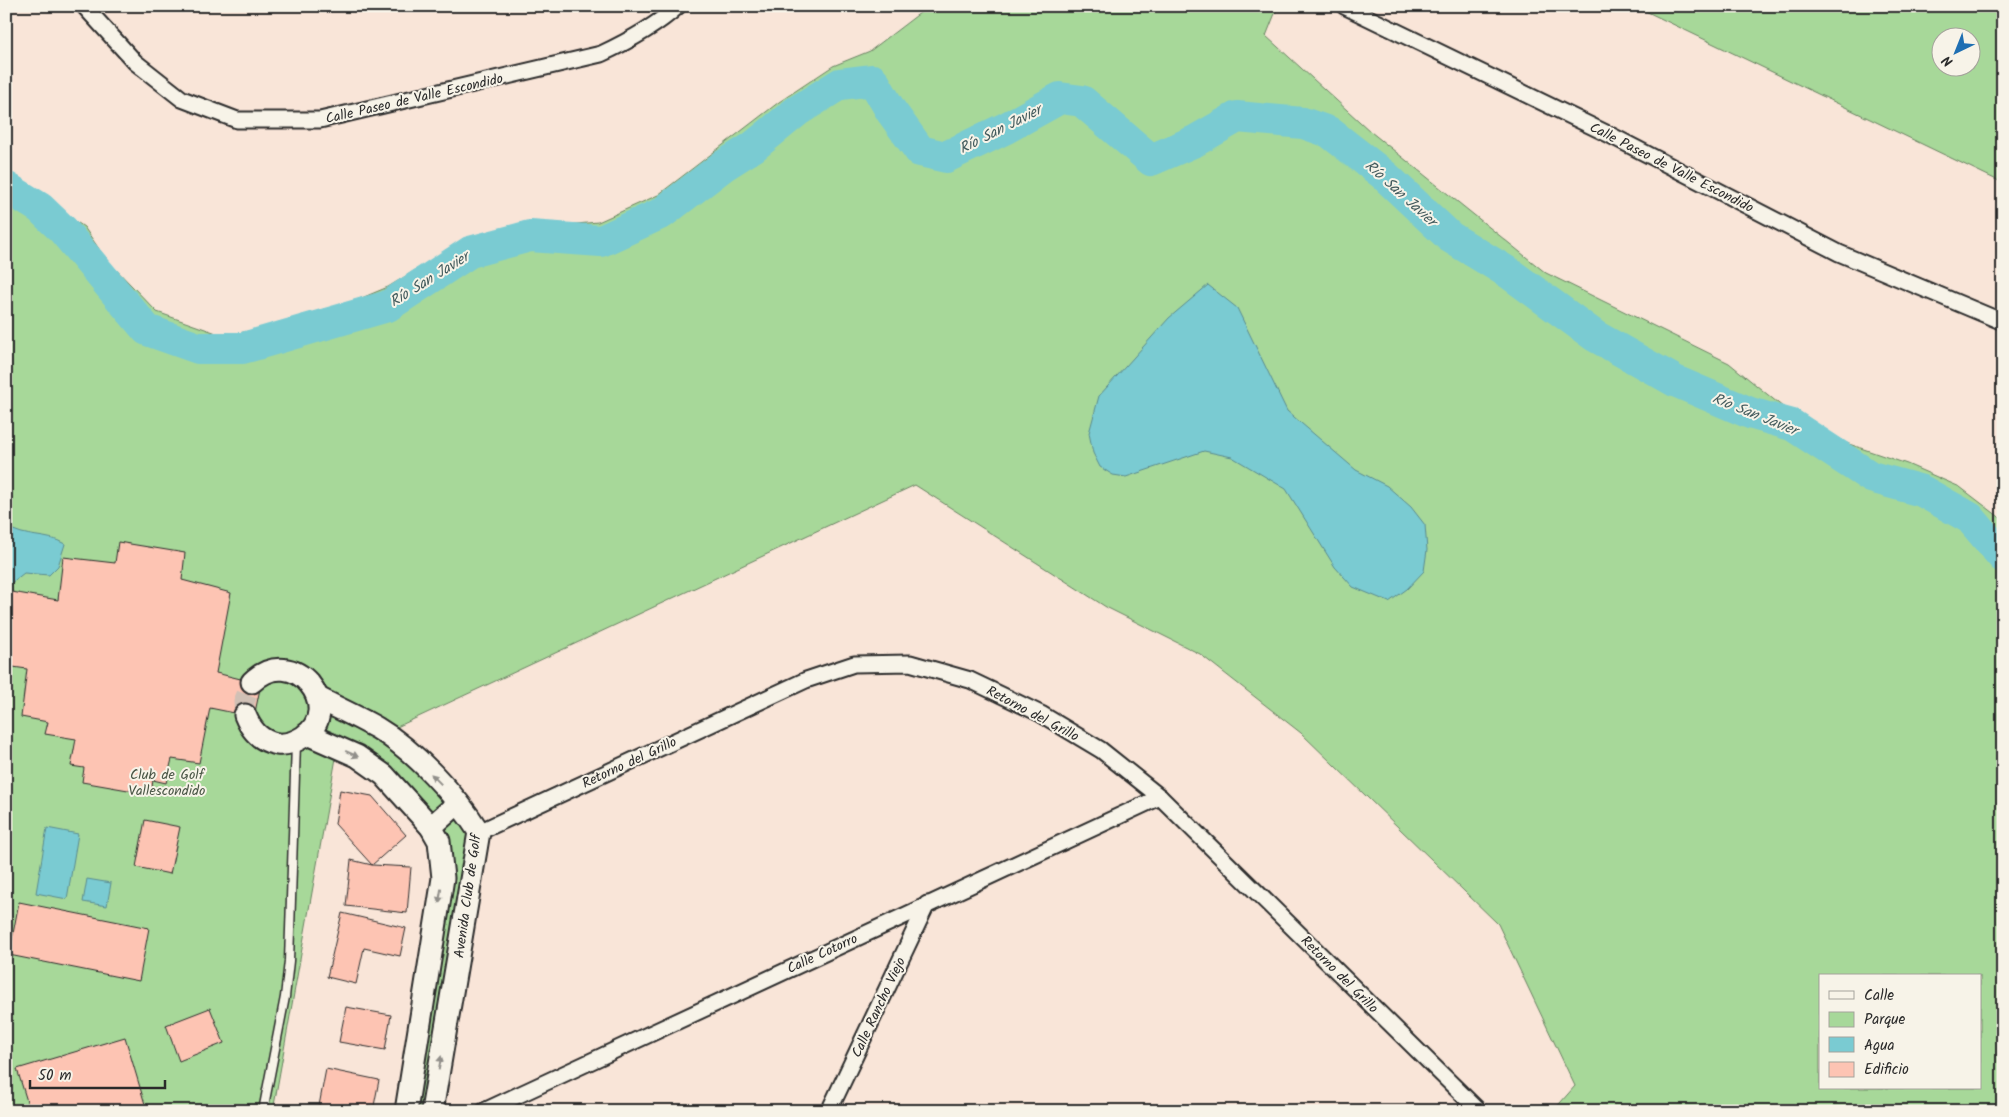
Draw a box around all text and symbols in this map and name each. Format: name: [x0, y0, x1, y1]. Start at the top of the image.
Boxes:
north arrow: [1932, 28, 1982, 78]
text: N: [1937, 50, 1959, 72]
street label: Calle Paseo de Valle Escondido: [323, 68, 505, 130]
water label: Río San Javier: [955, 97, 1049, 161]
street label: Calle Paseo de Valle Escondido: [1586, 117, 1757, 219]
water label: Río San Javier: [1359, 155, 1444, 235]
water label: Río San Javier: [385, 244, 477, 314]
water label: Río San Javier: [1708, 387, 1804, 444]
street label: Retorno del Grillo: [982, 680, 1083, 748]
street label: Retorno del Grillo: [578, 731, 680, 795]
one-way arrow: [345, 750, 359, 758]
park label: Club de Golf Vallescondido: [129, 764, 206, 802]
one-way arrow: [430, 774, 442, 786]
street label: Avenida Club de Golf: [448, 831, 488, 959]
one-way arrow: [436, 888, 444, 904]
street label: Calle Cotorro: [783, 928, 861, 980]
street label: Retorno del Grillo: [1295, 931, 1383, 1019]
street label: Calle Rancho Viejo: [846, 954, 912, 1061]
legend: [1819, 974, 1982, 1090]
text: Calle: [1864, 984, 1894, 1008]
text: Parque: [1864, 1008, 1905, 1032]
text: Agua: [1864, 1034, 1895, 1058]
one-way arrow: [436, 1054, 444, 1070]
scale bar: [30, 1057, 165, 1089]
text: Edificio: [1864, 1058, 1909, 1082]
text: 50 m: [38, 1064, 72, 1088]

